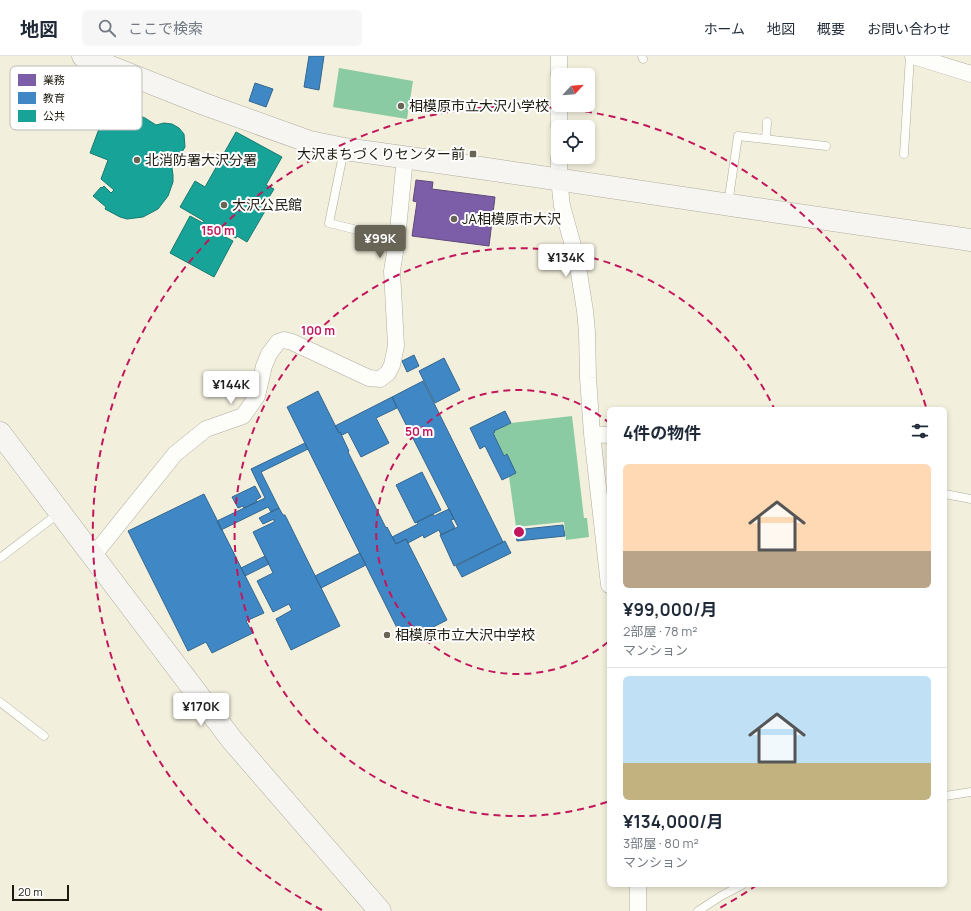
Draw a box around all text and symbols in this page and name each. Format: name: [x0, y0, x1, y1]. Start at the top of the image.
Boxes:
search box: [82, 10, 362, 46]
text: 地図: [20, 16, 58, 42]
icon: search: [96, 17, 118, 39]
text: ここで検索: [128, 18, 203, 39]
text: ホーム: [703, 19, 745, 38]
text: 地図: [767, 19, 795, 38]
text: 概要: [817, 19, 845, 38]
text: お問い合わせ: [867, 19, 951, 38]
legend: [10, 66, 142, 130]
north arrow: [551, 68, 595, 112]
map controls: [551, 68, 595, 164]
text: 業務: [43, 72, 65, 87]
text: 教育: [43, 90, 65, 105]
place label: 相模原市立大沢小学校: [409, 96, 549, 115]
marker: 相模原市立大沢小学校: [396, 101, 406, 111]
text: 公共: [43, 108, 65, 123]
button: locate: [551, 120, 595, 164]
place label: 大沢まちづくりセンター前: [297, 144, 465, 163]
marker: 大沢まちづくりセンター前: [468, 149, 478, 159]
place label: 北消防署大沢分署: [145, 150, 257, 169]
marker: 北消防署大沢分署: [132, 155, 142, 165]
place label: 大沢公民館: [232, 195, 302, 214]
marker: 大沢公民館: [219, 200, 229, 210]
place label: JA相模原市大沢: [462, 209, 561, 228]
marker: JA相模原市大沢: [449, 214, 459, 224]
text: 150 m: [201, 222, 235, 239]
pin: ¥99K: [356, 225, 404, 259]
text: ¥99K: [364, 229, 396, 247]
pin: ¥134K: [538, 244, 594, 278]
text: ¥134K: [547, 248, 585, 266]
text: 100 m: [301, 322, 335, 339]
pin: ¥144K: [203, 371, 259, 405]
text: ¥144K: [212, 375, 250, 393]
icon: filters: [909, 420, 931, 442]
text: 4件の物件: [623, 421, 701, 444]
text: 50 m: [405, 423, 433, 440]
icon: home: [741, 490, 813, 562]
centre of rings: [512, 525, 526, 539]
text: ¥99,000/月: [623, 598, 718, 621]
text: 2部屋 · 78 m²: [623, 622, 697, 640]
place label: 相模原市立大沢中学校: [395, 625, 535, 644]
marker: 相模原市立大沢中学校: [382, 630, 392, 640]
text: マンション: [623, 641, 688, 659]
pin: ¥170K: [173, 693, 229, 727]
text: ¥170K: [182, 697, 220, 715]
icon: home: [741, 702, 813, 774]
text: ¥134,000/月: [623, 810, 724, 833]
text: 3部屋 · 80 m²: [623, 834, 699, 852]
text: マンション: [623, 853, 688, 871]
scale bar: [12, 883, 69, 902]
text: 20 m: [18, 884, 43, 899]

